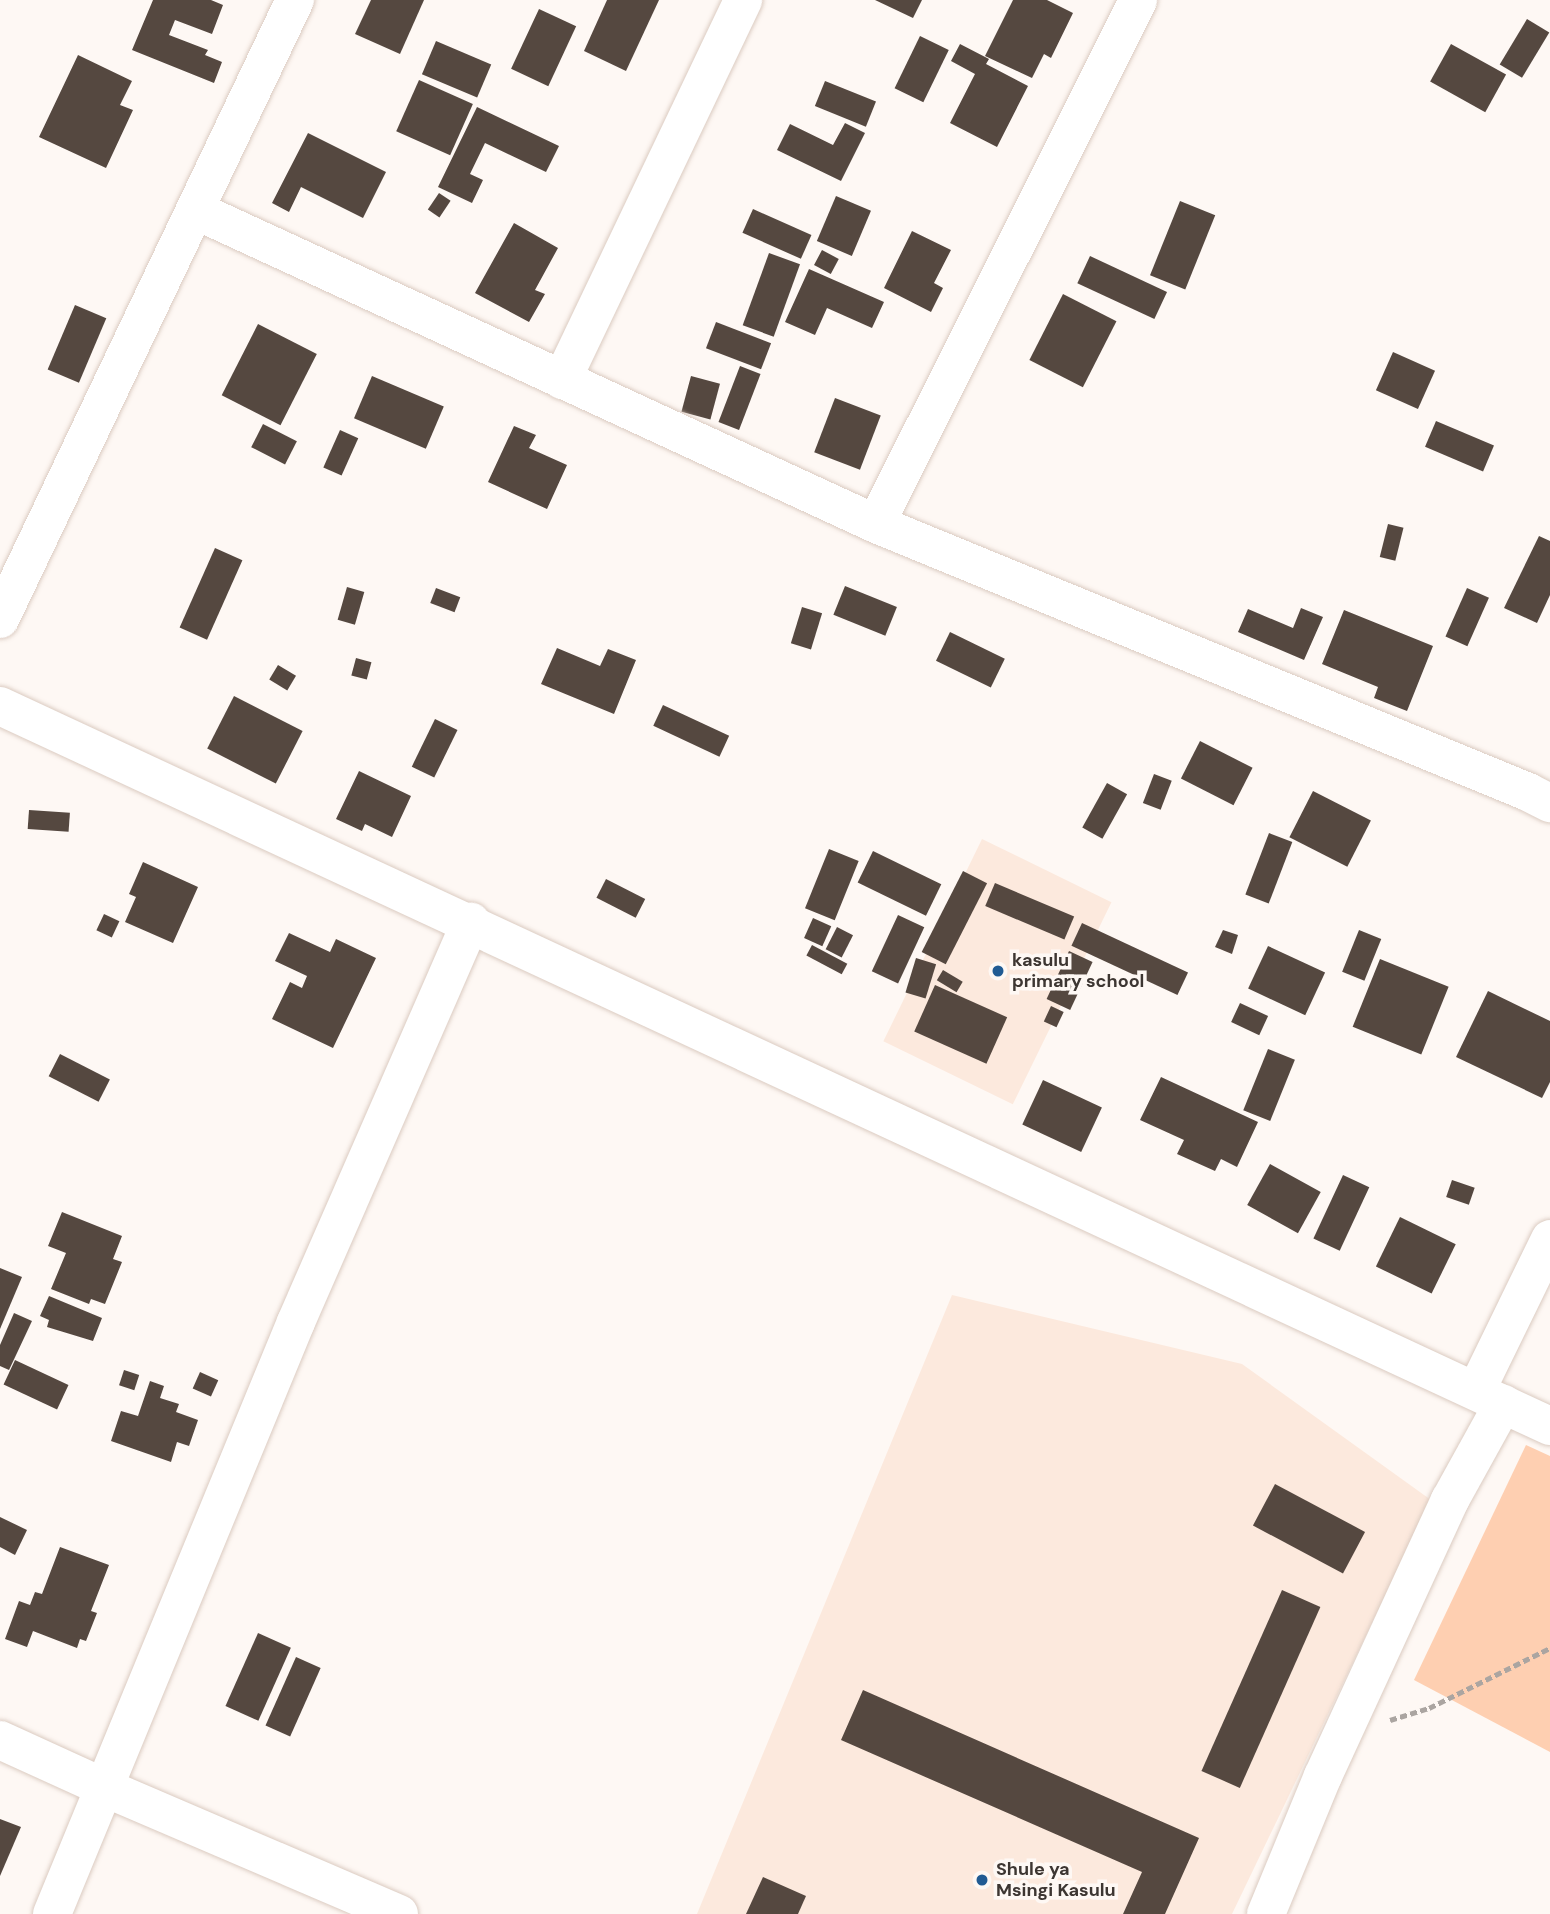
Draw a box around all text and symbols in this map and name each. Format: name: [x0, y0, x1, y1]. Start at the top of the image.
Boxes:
place label: kasulu primary school: [1012, 950, 1144, 992]
marker: kasulu primary school: [990, 963, 1006, 979]
place label: Shule ya Msingi Kasulu: [996, 1859, 1116, 1902]
marker: Shule ya Msingi Kasulu: [974, 1872, 990, 1888]

